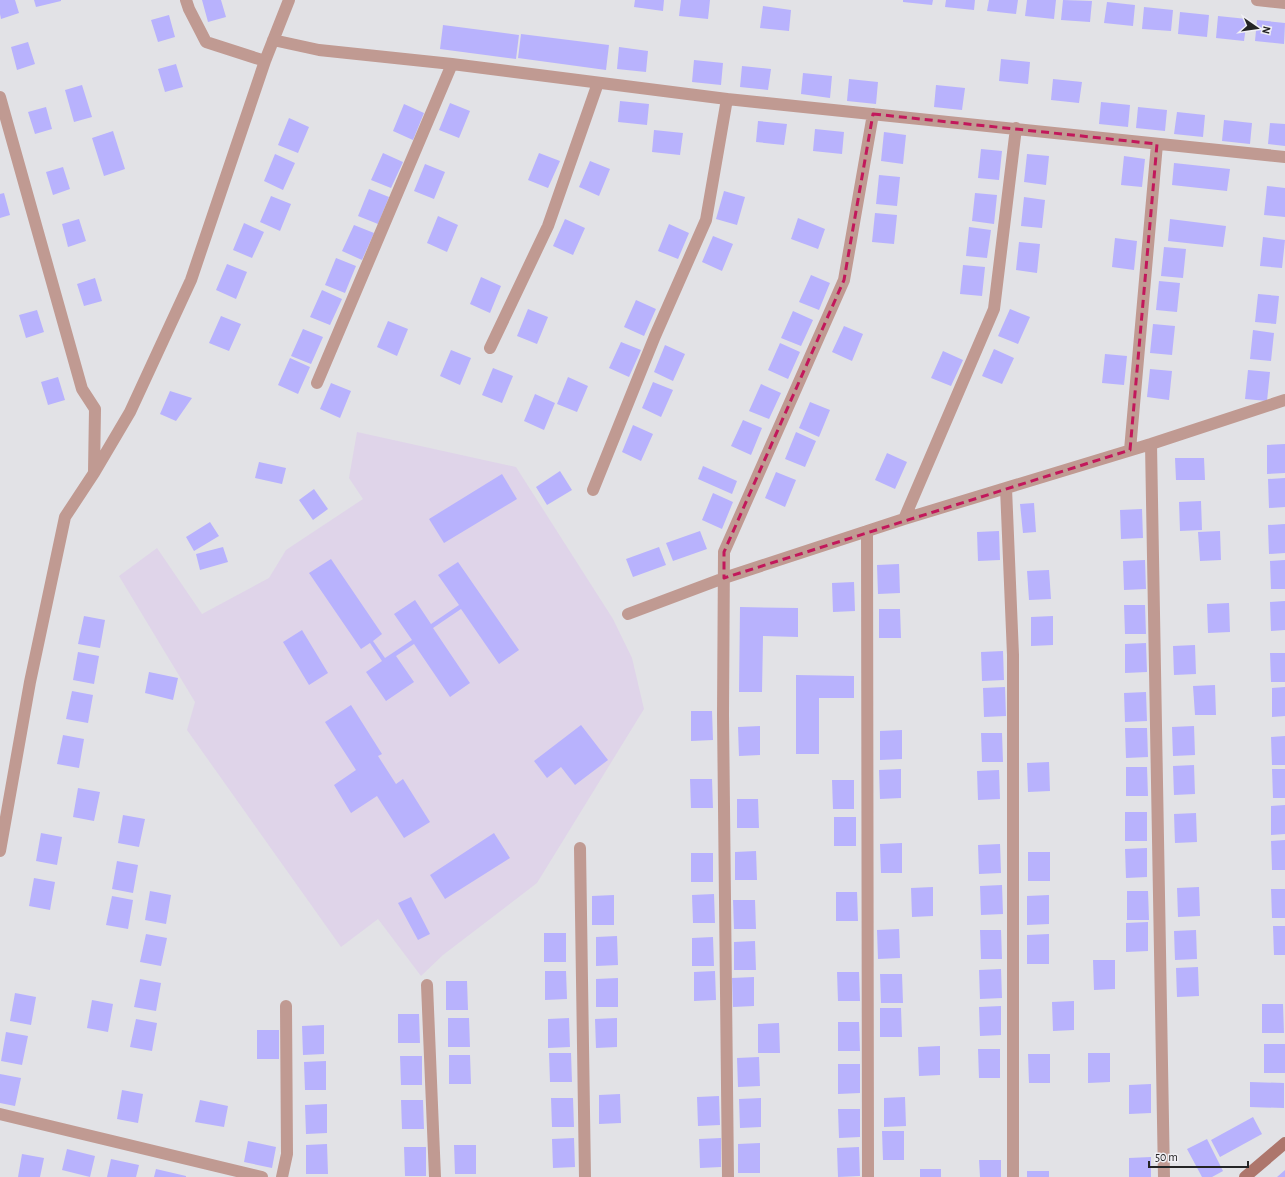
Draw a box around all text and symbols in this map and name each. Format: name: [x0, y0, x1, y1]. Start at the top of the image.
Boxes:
north arrow: [1237, 8, 1277, 48]
text: N: [1260, 25, 1272, 35]
scale bar: [1149, 1143, 1248, 1169]
text: 50 m: [1155, 1151, 1178, 1163]

